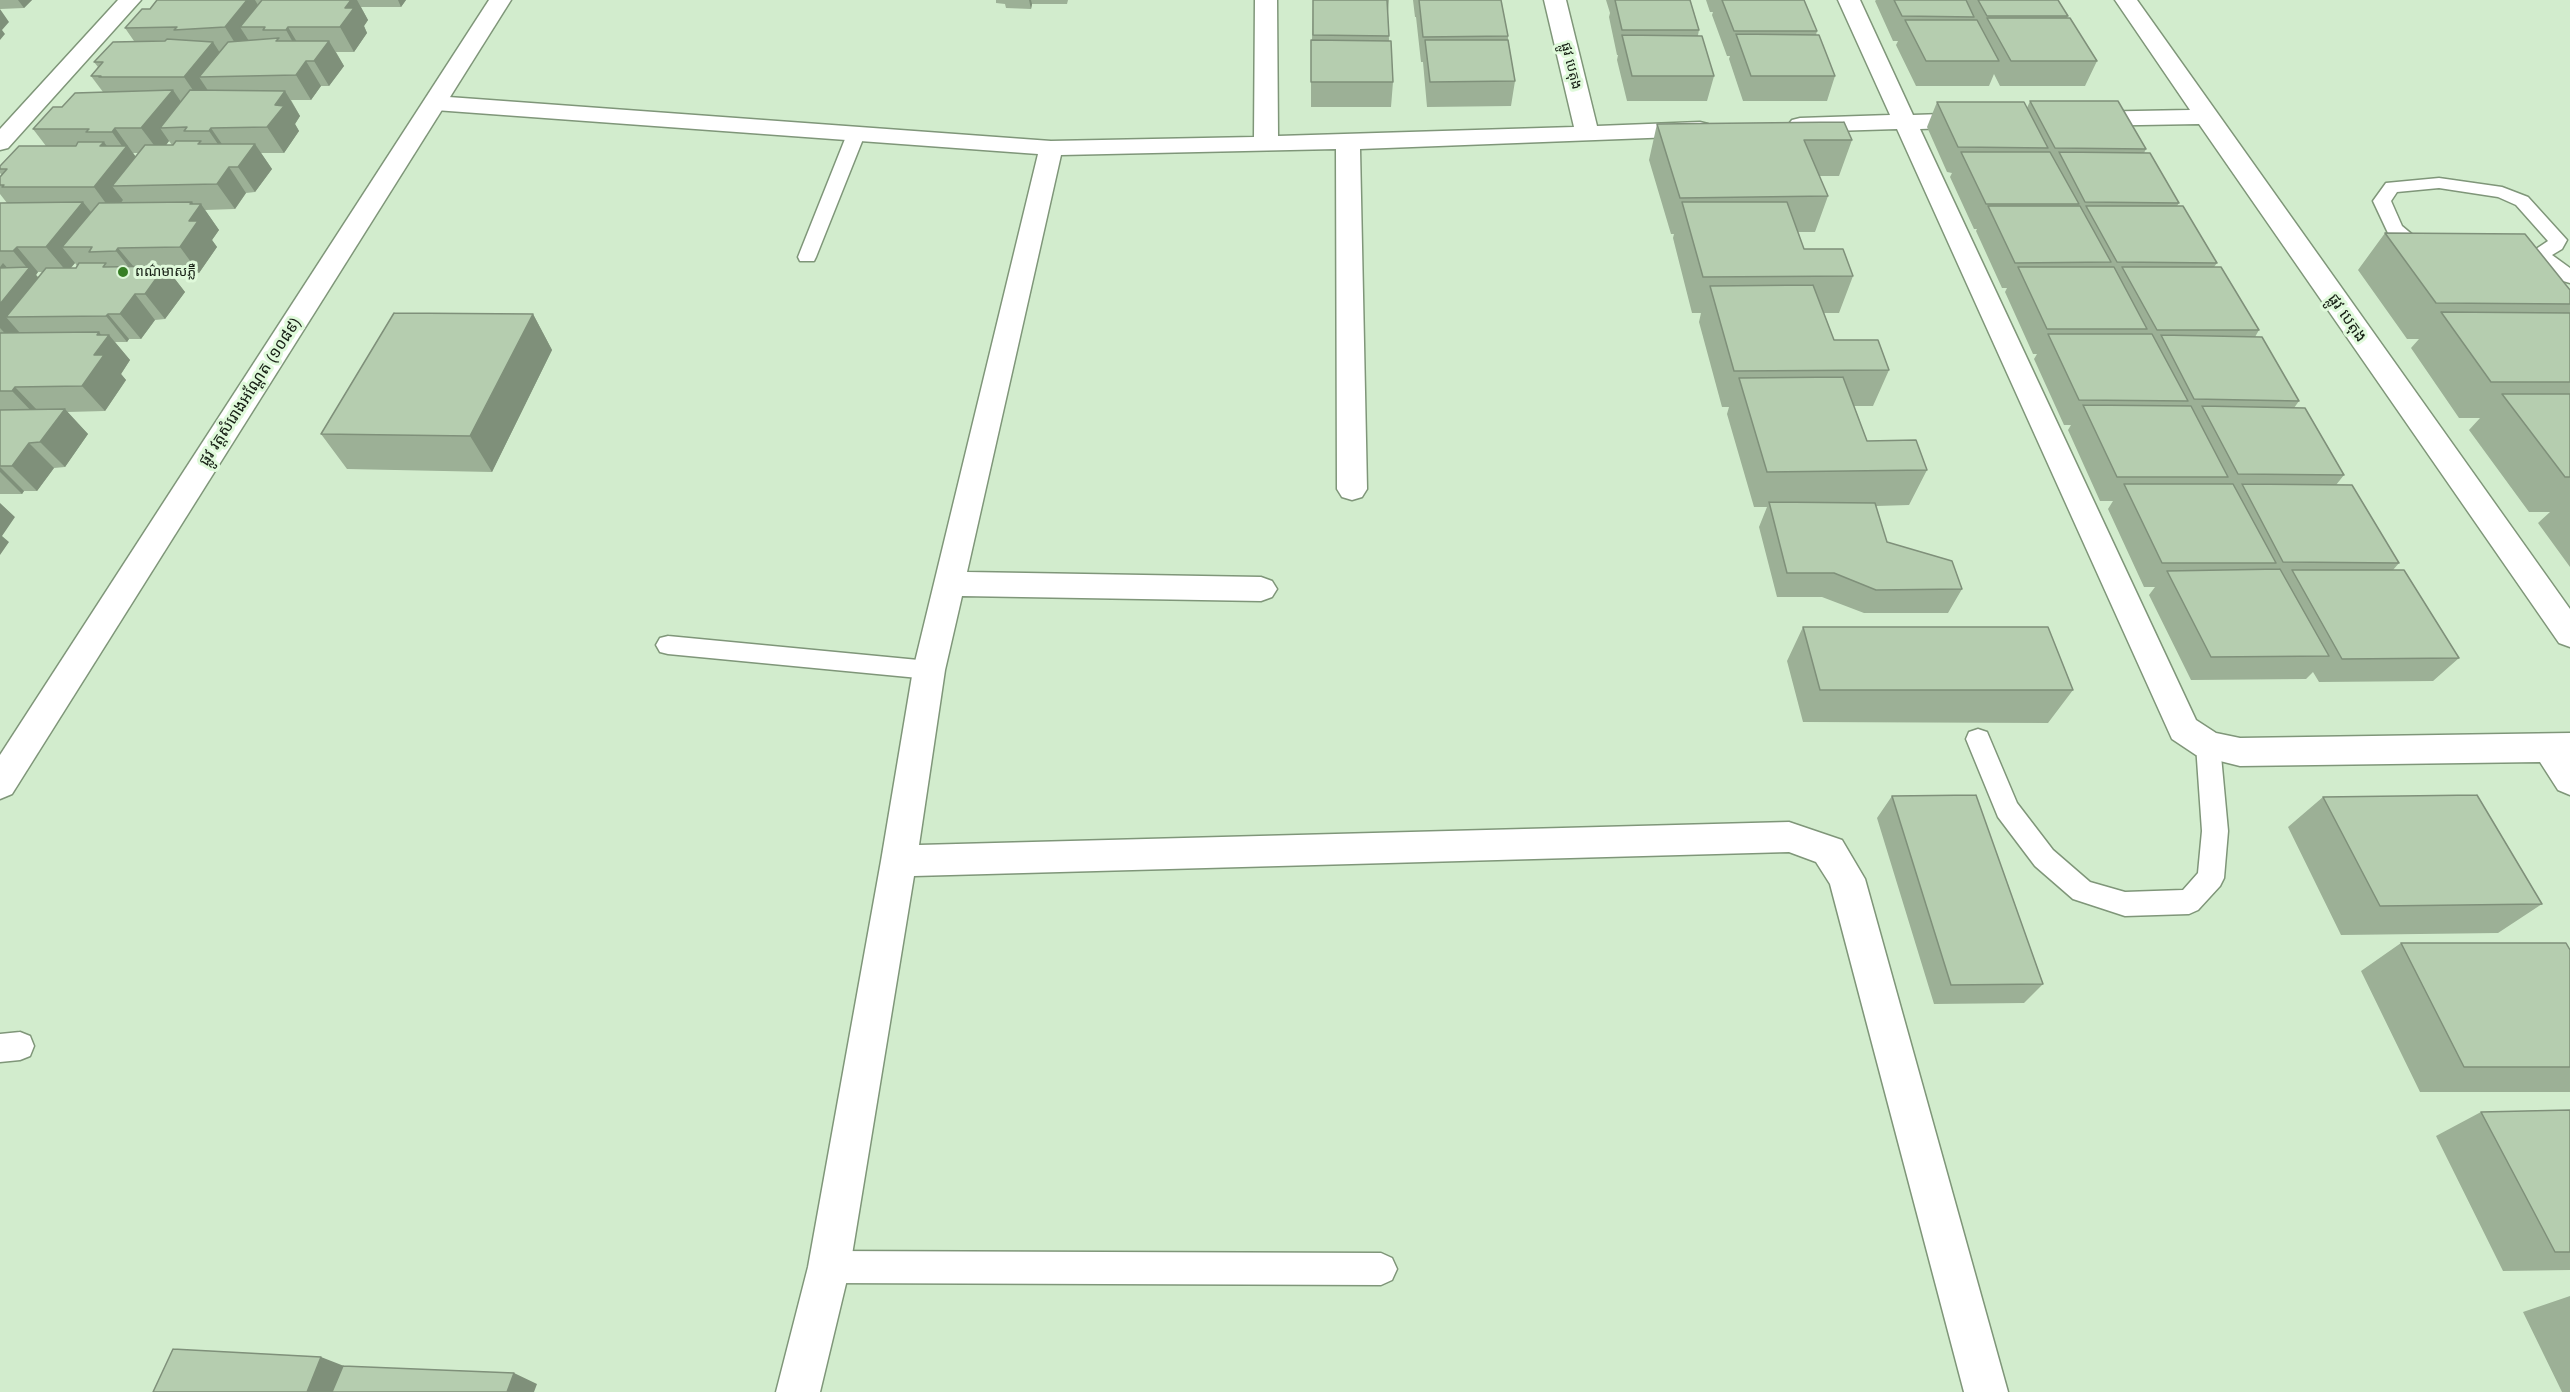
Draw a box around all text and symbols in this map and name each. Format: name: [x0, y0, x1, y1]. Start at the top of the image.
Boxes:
street label: ផ្លូវ បេតុង: [1557, 41, 1585, 91]
place label: ពណ៌មាសភ្លឺ: [135, 264, 196, 280]
marker: ពណ៌មាសភ្លឺ: [116, 265, 130, 279]
street label: ផ្លូវ បេតុង: [2323, 290, 2371, 346]
street label: ផ្លូវ វត្តសំរោងអណ្ដែត (១០៨៩): [195, 314, 305, 470]

